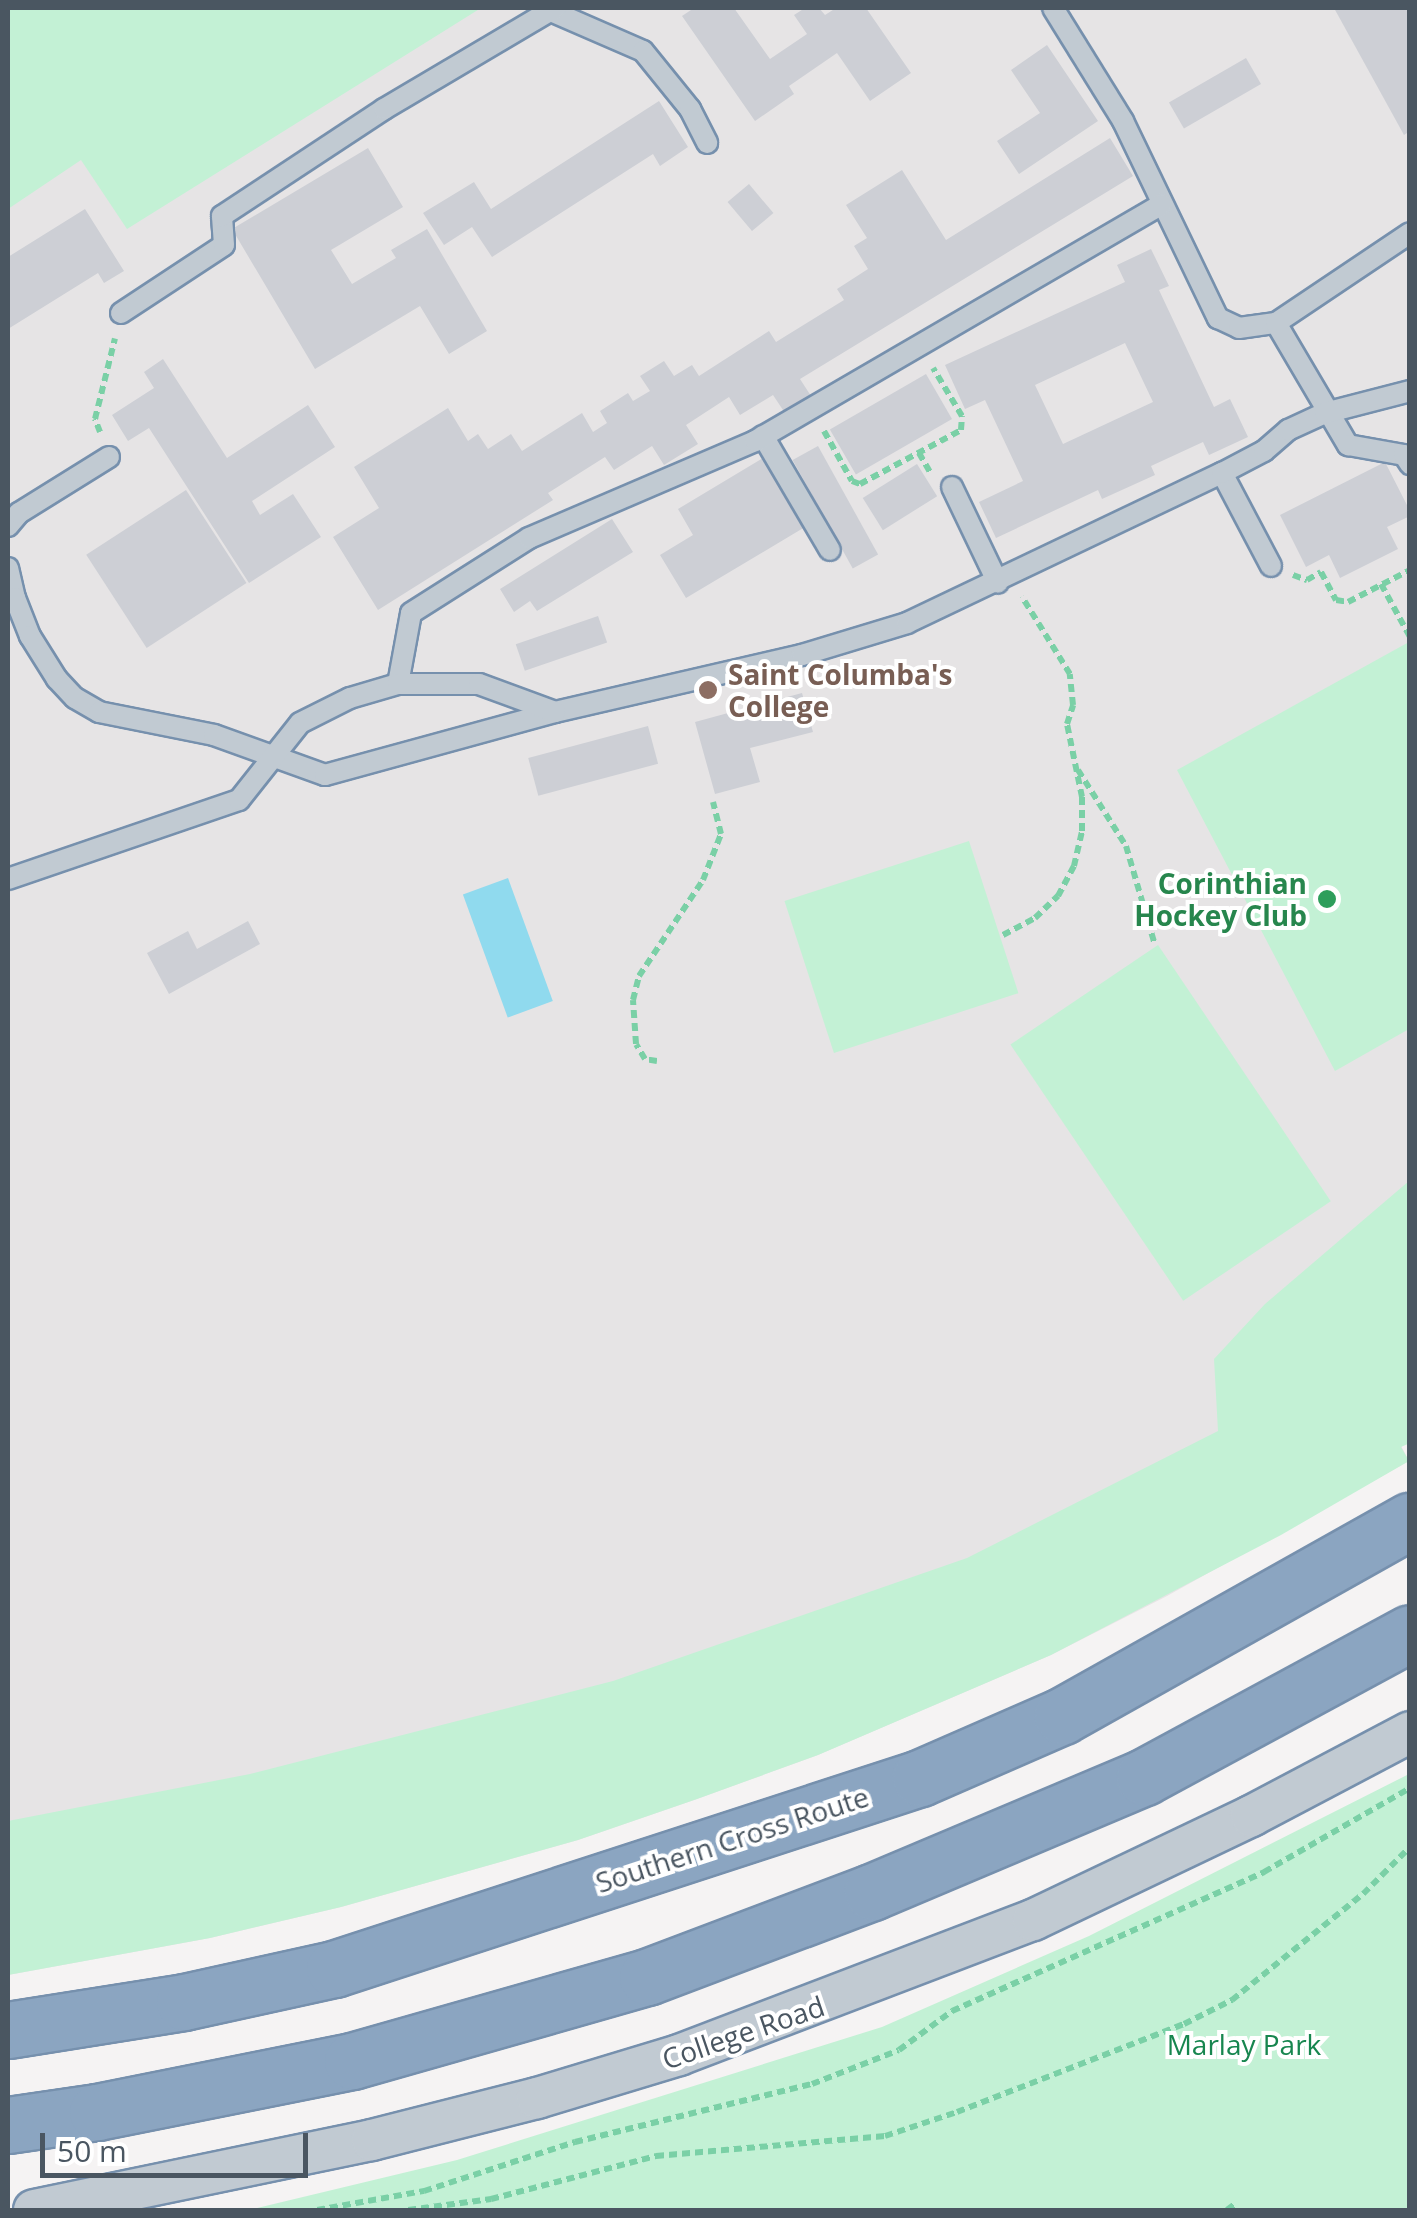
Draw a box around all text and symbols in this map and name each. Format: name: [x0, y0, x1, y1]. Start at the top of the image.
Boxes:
place label: Saint Columba's College: [728, 657, 952, 723]
marker: Saint Columba's College: [697, 679, 719, 701]
place label: Corinthian Hockey Club: [1134, 866, 1307, 932]
marker: Corinthian Hockey Club: [1316, 888, 1338, 910]
street label: Southern Cross Route: [591, 1779, 873, 1899]
street label: College Road: [657, 1989, 829, 2075]
park label: Marlay Park: [1167, 2027, 1321, 2061]
scale bar: [45, 2113, 312, 2175]
text: 50 m: [57, 2130, 127, 2171]

